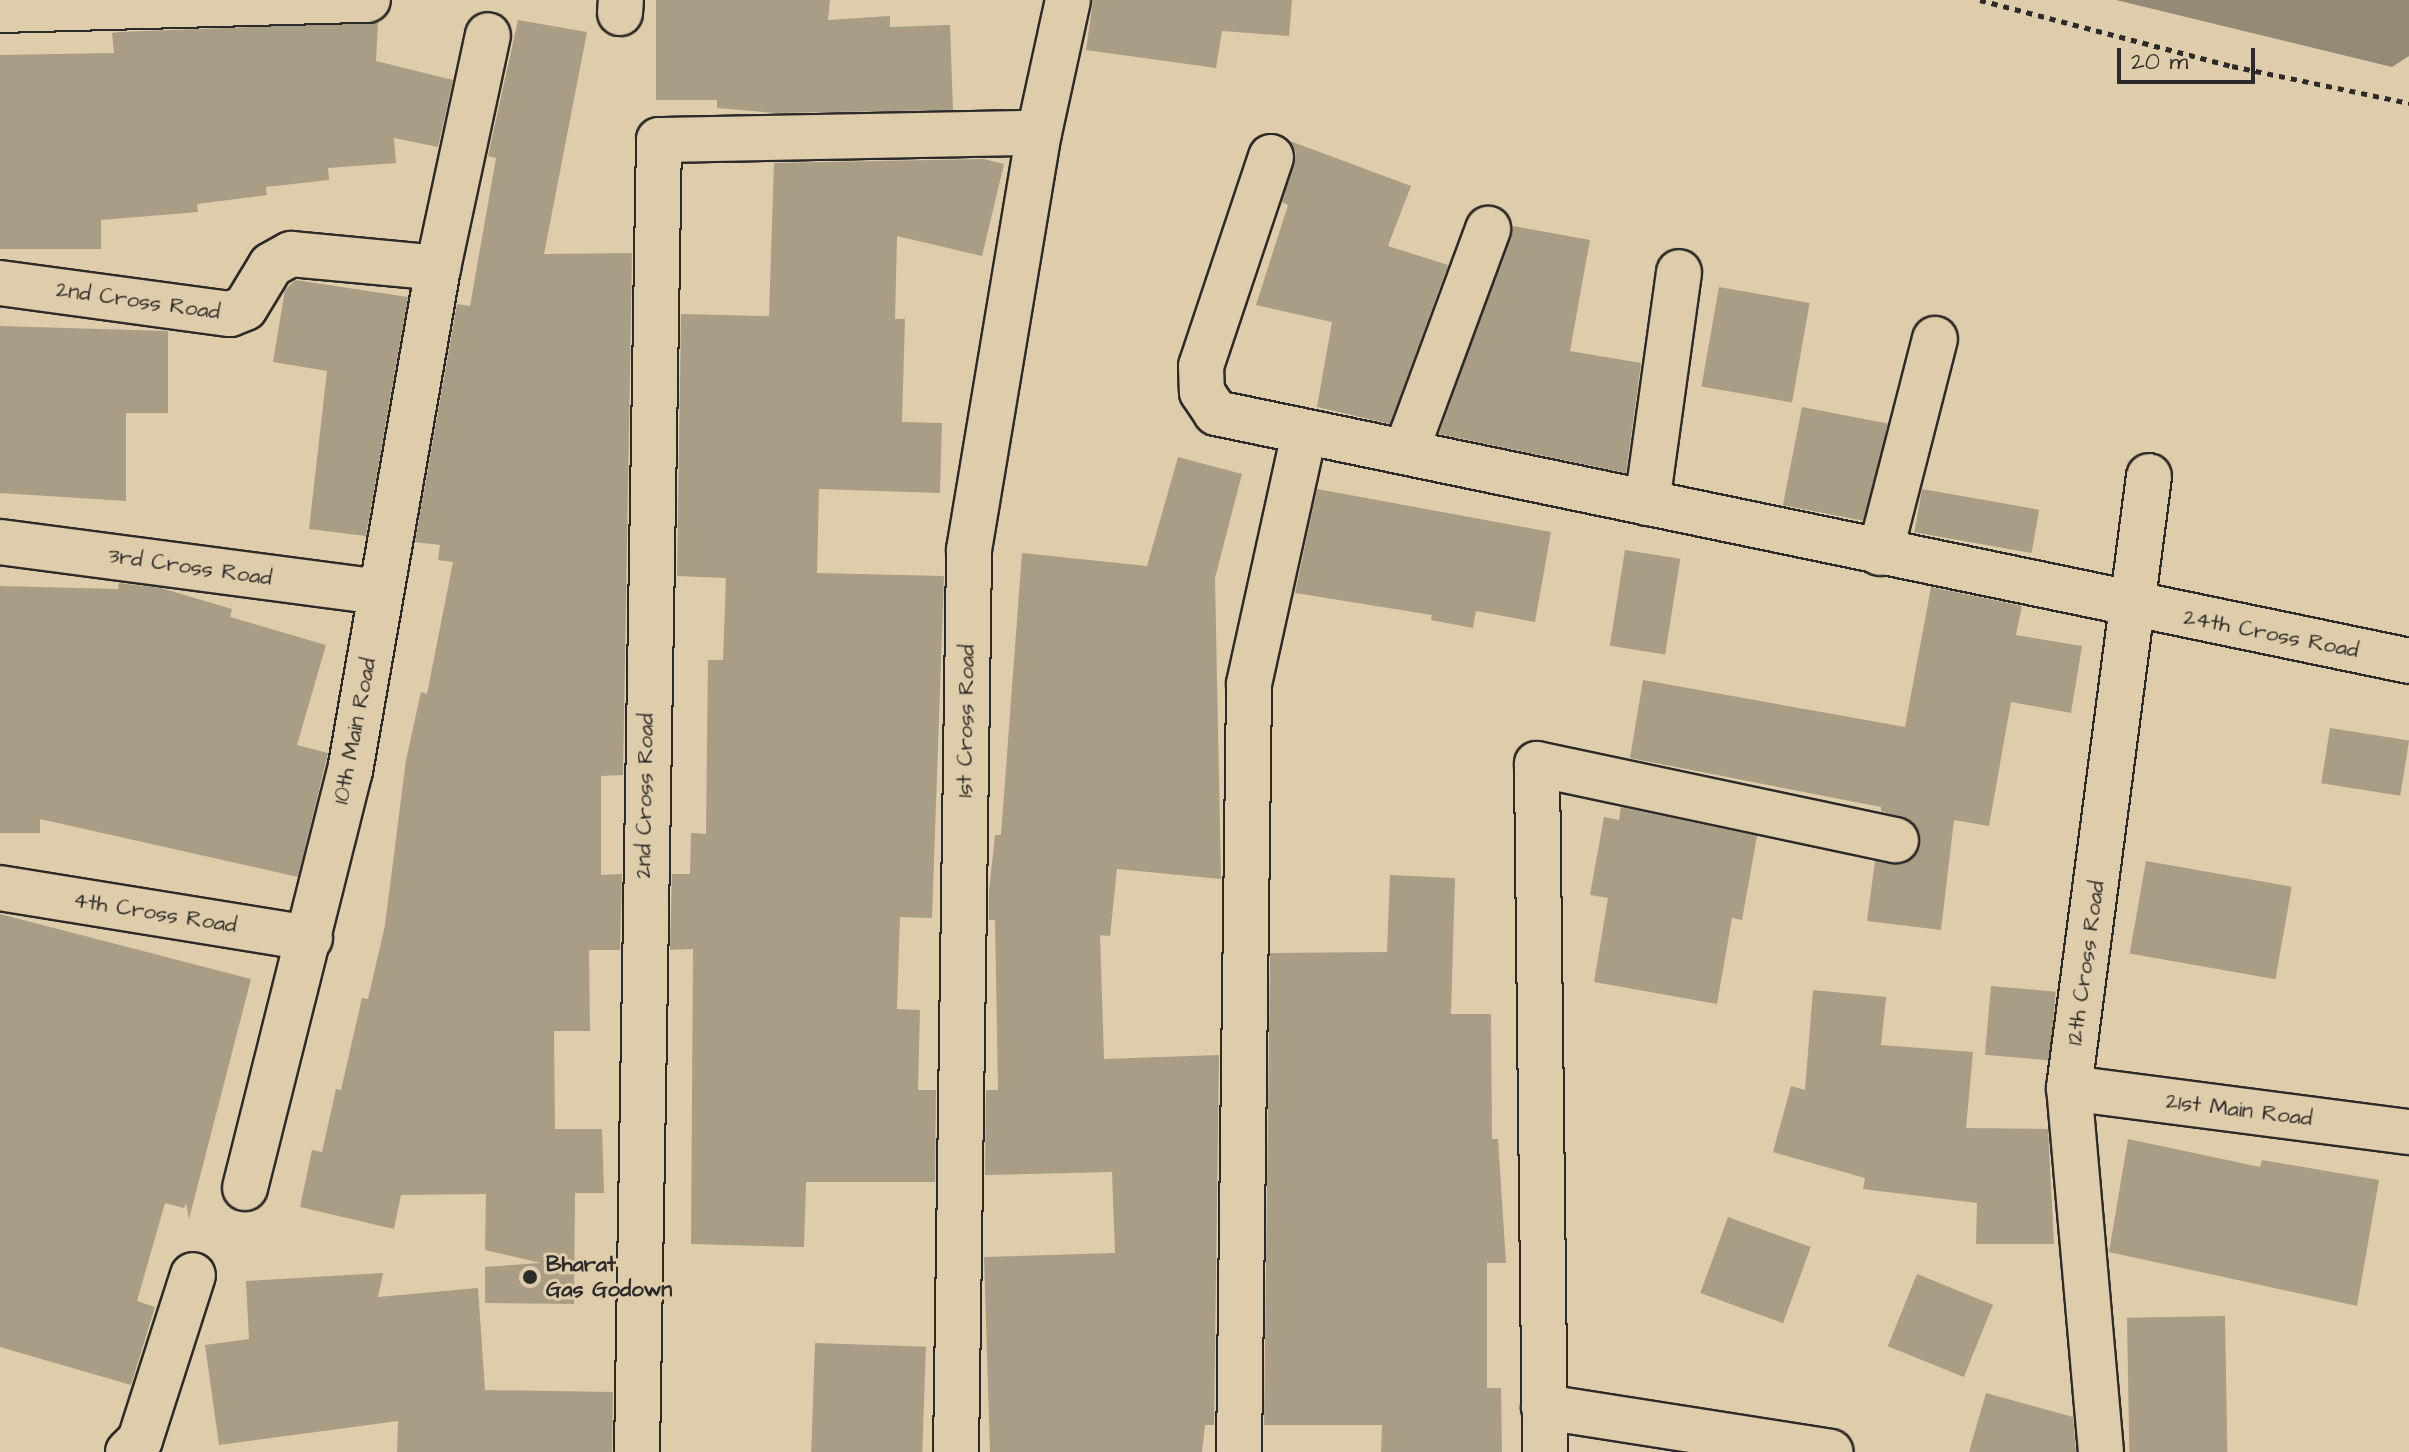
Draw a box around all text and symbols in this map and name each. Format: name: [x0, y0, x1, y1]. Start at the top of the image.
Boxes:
scale bar: [2121, 32, 2259, 82]
text: 20 m: [2131, 45, 2188, 79]
street label: 2nd Cross Road: [54, 276, 222, 326]
street label: 3rd Cross Road: [106, 542, 274, 592]
street label: 24th Cross Road: [2181, 604, 2361, 664]
street label: 1st Cross Road: [951, 644, 981, 798]
street label: 10th Main Road: [328, 656, 382, 806]
street label: 2nd Cross Road: [630, 713, 660, 879]
street label: 12th Cross Road: [2061, 879, 2111, 1047]
street label: 4th Cross Road: [71, 887, 239, 939]
street label: 21st Main Road: [2164, 1088, 2314, 1132]
place label: Bharat Gas Godown: [546, 1251, 672, 1302]
marker: Bharat Gas Godown: [521, 1268, 539, 1286]

